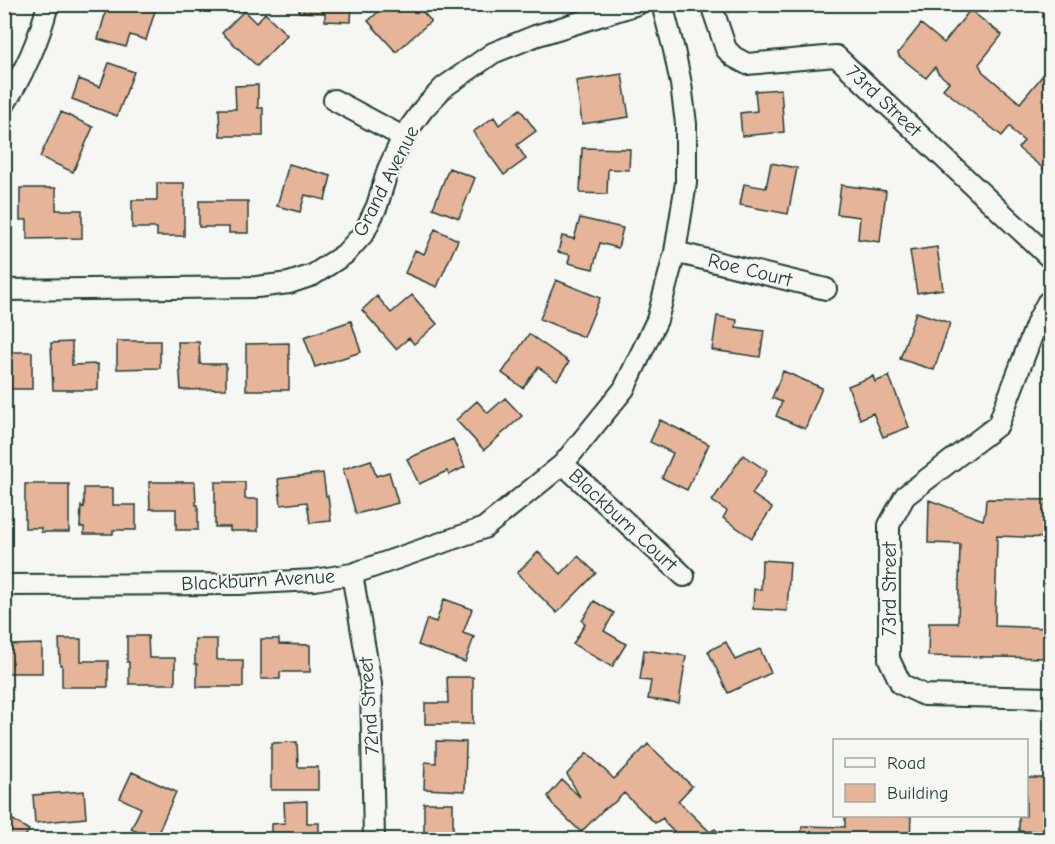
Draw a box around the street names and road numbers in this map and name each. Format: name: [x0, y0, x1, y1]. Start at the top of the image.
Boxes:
street label: 73rd Street: [842, 60, 927, 142]
street label: Grand Avenue: [348, 122, 424, 240]
street label: Roe Court: [706, 248, 796, 292]
street label: Blackburn Court: [564, 464, 683, 577]
street label: 73rd Street: [878, 541, 901, 636]
street label: Blackburn Avenue: [181, 564, 335, 596]
street label: 72nd Street: [354, 655, 384, 756]

